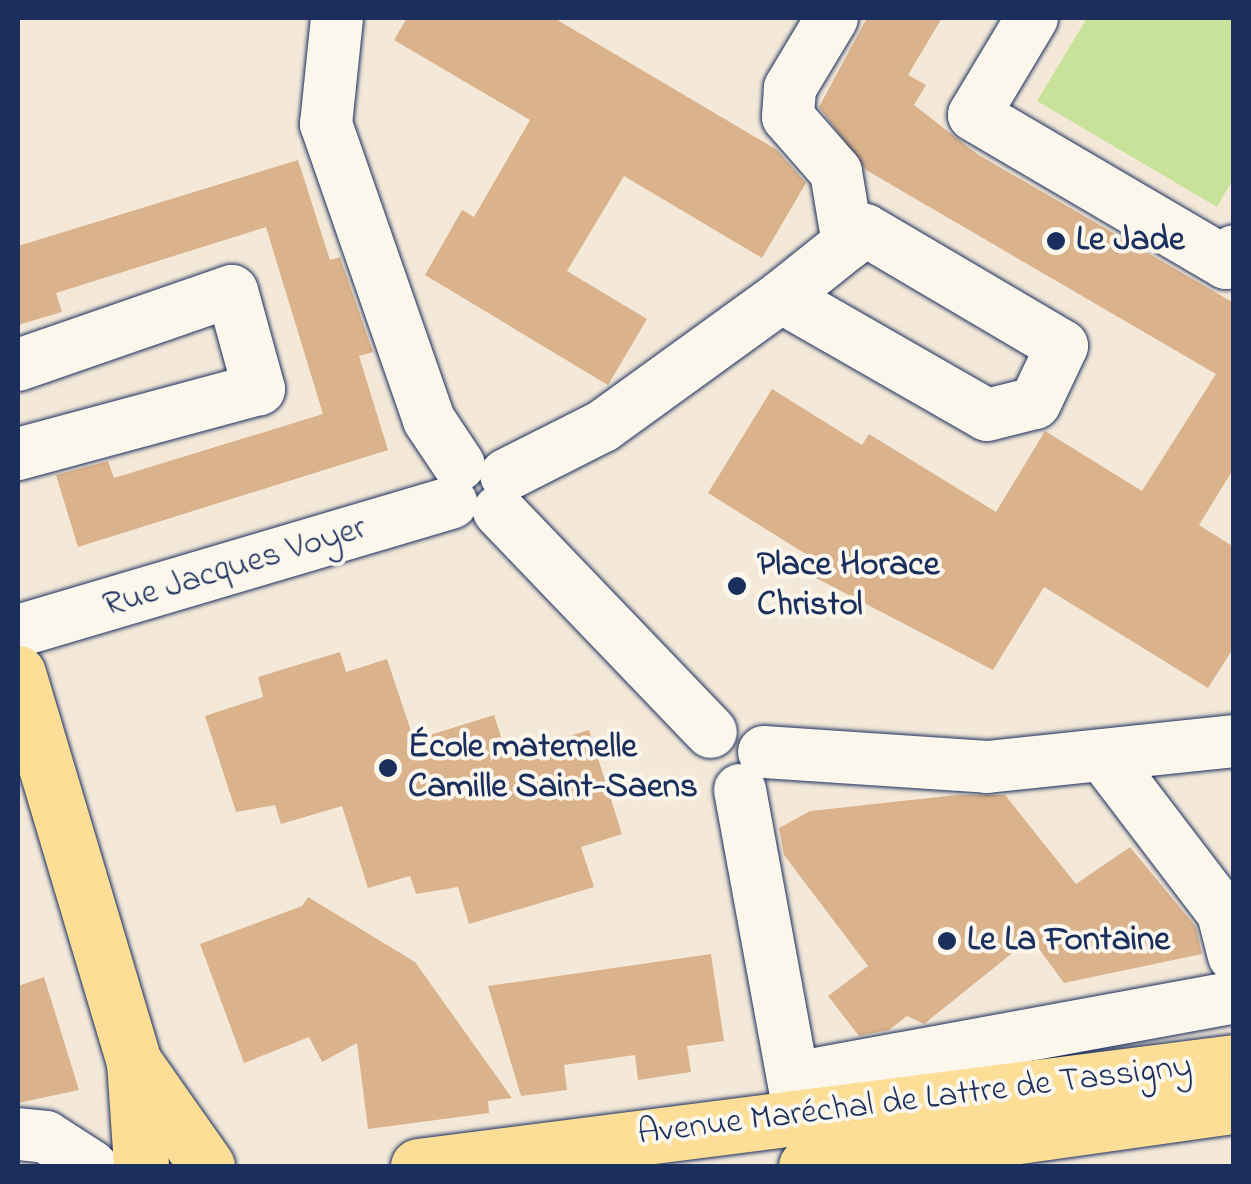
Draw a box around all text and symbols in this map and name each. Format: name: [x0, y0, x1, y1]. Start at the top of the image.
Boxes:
place label: Le Jade: [1076, 220, 1185, 262]
marker: Le Jade: [1045, 230, 1067, 252]
street label: Rue Jacques Voyer: [99, 508, 371, 628]
place label: Place Horace Christol: [757, 545, 939, 627]
marker: Place Horace Christol: [726, 575, 748, 597]
place label: École maternelle Camille Saint-Saens: [408, 727, 698, 809]
marker: École maternelle Camille Saint-Saens: [377, 757, 399, 779]
place label: Le La Fontaine: [967, 920, 1170, 962]
marker: Le La Fontaine: [936, 930, 958, 952]
street label: Avenue Maréchal de Lattre de Tassigny: [636, 1046, 1194, 1156]

